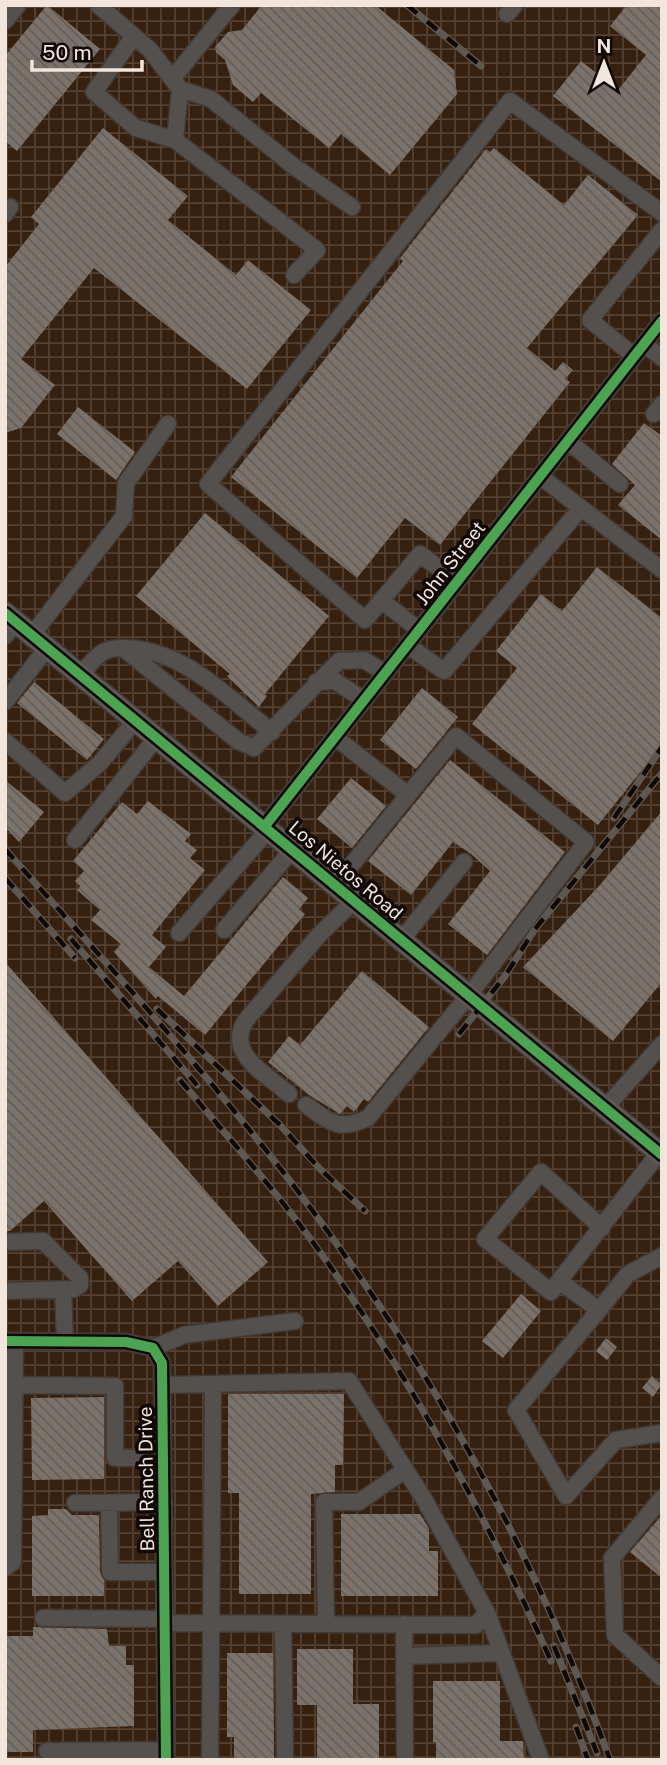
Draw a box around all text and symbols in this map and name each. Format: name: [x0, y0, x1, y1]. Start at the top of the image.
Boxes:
scale bar: [32, 28, 142, 72]
north arrow: [569, 28, 639, 98]
text: N: [597, 35, 611, 57]
text: 50 m: [42, 40, 92, 65]
street label: John Street: [410, 517, 490, 609]
street label: Los Nietos Road: [285, 816, 407, 924]
street label: Bell Ranch Drive: [134, 1406, 158, 1552]

